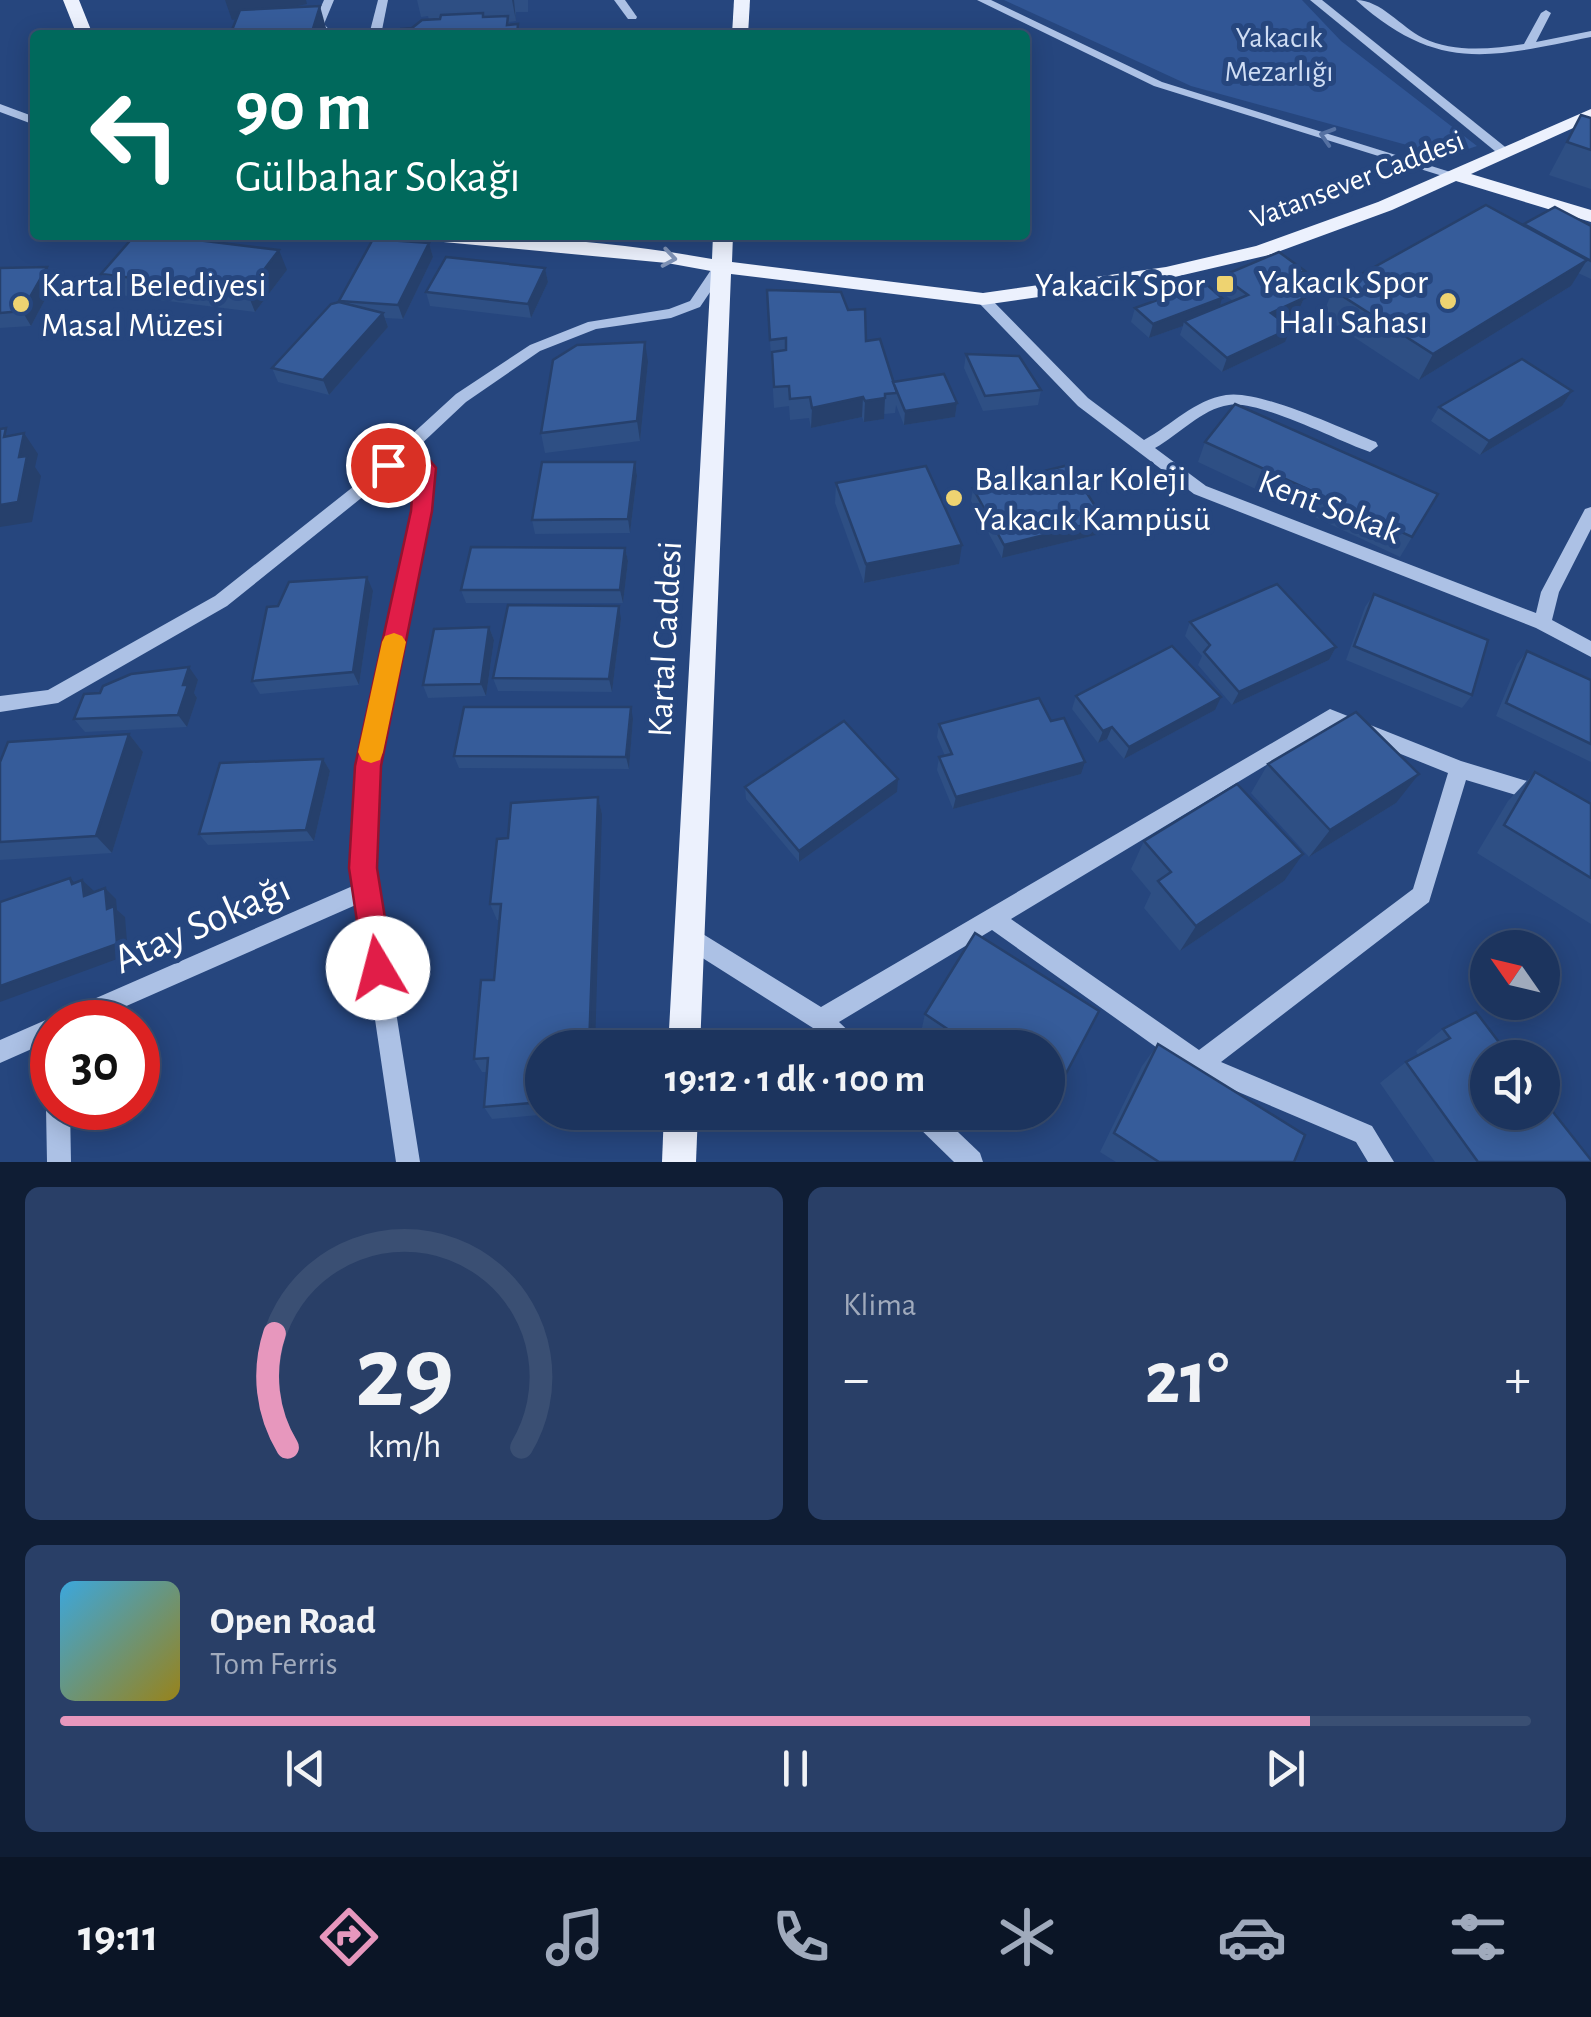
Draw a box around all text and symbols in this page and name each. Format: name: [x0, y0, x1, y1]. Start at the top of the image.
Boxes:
park label: Yakacık Mezarlığı: [1224, 23, 1334, 87]
icon: left: [70, 70, 200, 200]
text: 90 m: [235, 73, 372, 143]
street label: Vatansever Caddesi: [1246, 125, 1468, 234]
one-way arrow: [1320, 127, 1337, 148]
text: Gülbahar Sokağı: [235, 155, 520, 200]
one-way arrow: [661, 247, 678, 268]
place label: Yakacık Spor Halı Sahası: [1258, 265, 1429, 340]
place label: Kartal Belediyesi Masal Müzesi: [41, 268, 267, 343]
place label: Yakacık Spor: [1035, 268, 1206, 303]
marker: Yakacık Spor: [1214, 273, 1236, 295]
marker: Yakacık Spor Halı Sahası: [1437, 290, 1459, 312]
marker: Kartal Belediyesi Masal Müzesi: [10, 293, 32, 315]
pin: [346, 423, 431, 508]
icon: arrive: [361, 438, 416, 493]
place label: Balkanlar Koleji Yakacık Kampüsü: [974, 462, 1211, 537]
street label: Kent Sokak: [1253, 464, 1406, 551]
marker: Balkanlar Koleji Yakacık Kampüsü: [943, 487, 965, 509]
street label: Kartal Caddesi: [643, 540, 688, 738]
street label: Atay Sokağı: [107, 866, 296, 981]
position arrow: [326, 916, 430, 1020]
north arrow: [1470, 930, 1560, 1020]
map controls: [1470, 930, 1560, 1130]
speed limit sign: 30: [30, 1000, 160, 1130]
button: sound: [1470, 1040, 1560, 1130]
text: 19:12 · 1 dk · 100 m: [665, 1061, 925, 1099]
text: Klima: [843, 1289, 917, 1321]
text: 29: [354, 1322, 454, 1426]
text: 21°: [1145, 1342, 1229, 1417]
text: −: [843, 1352, 869, 1407]
text: +: [1505, 1352, 1531, 1407]
text: km/h: [367, 1428, 441, 1464]
text: Open Road: [210, 1603, 376, 1641]
text: Tom Ferris: [210, 1648, 338, 1680]
icon: previous: [278, 1741, 333, 1796]
icon: pause: [768, 1741, 823, 1796]
icon: next: [1258, 1741, 1313, 1796]
icon: directions: [314, 1902, 384, 1972]
icon: music: [540, 1902, 610, 1972]
icon: phone: [766, 1902, 836, 1972]
icon: climate: [992, 1902, 1062, 1972]
icon: car: [1217, 1902, 1287, 1972]
icon: filters: [1443, 1902, 1513, 1972]
text: 19:11: [78, 1914, 159, 1959]

